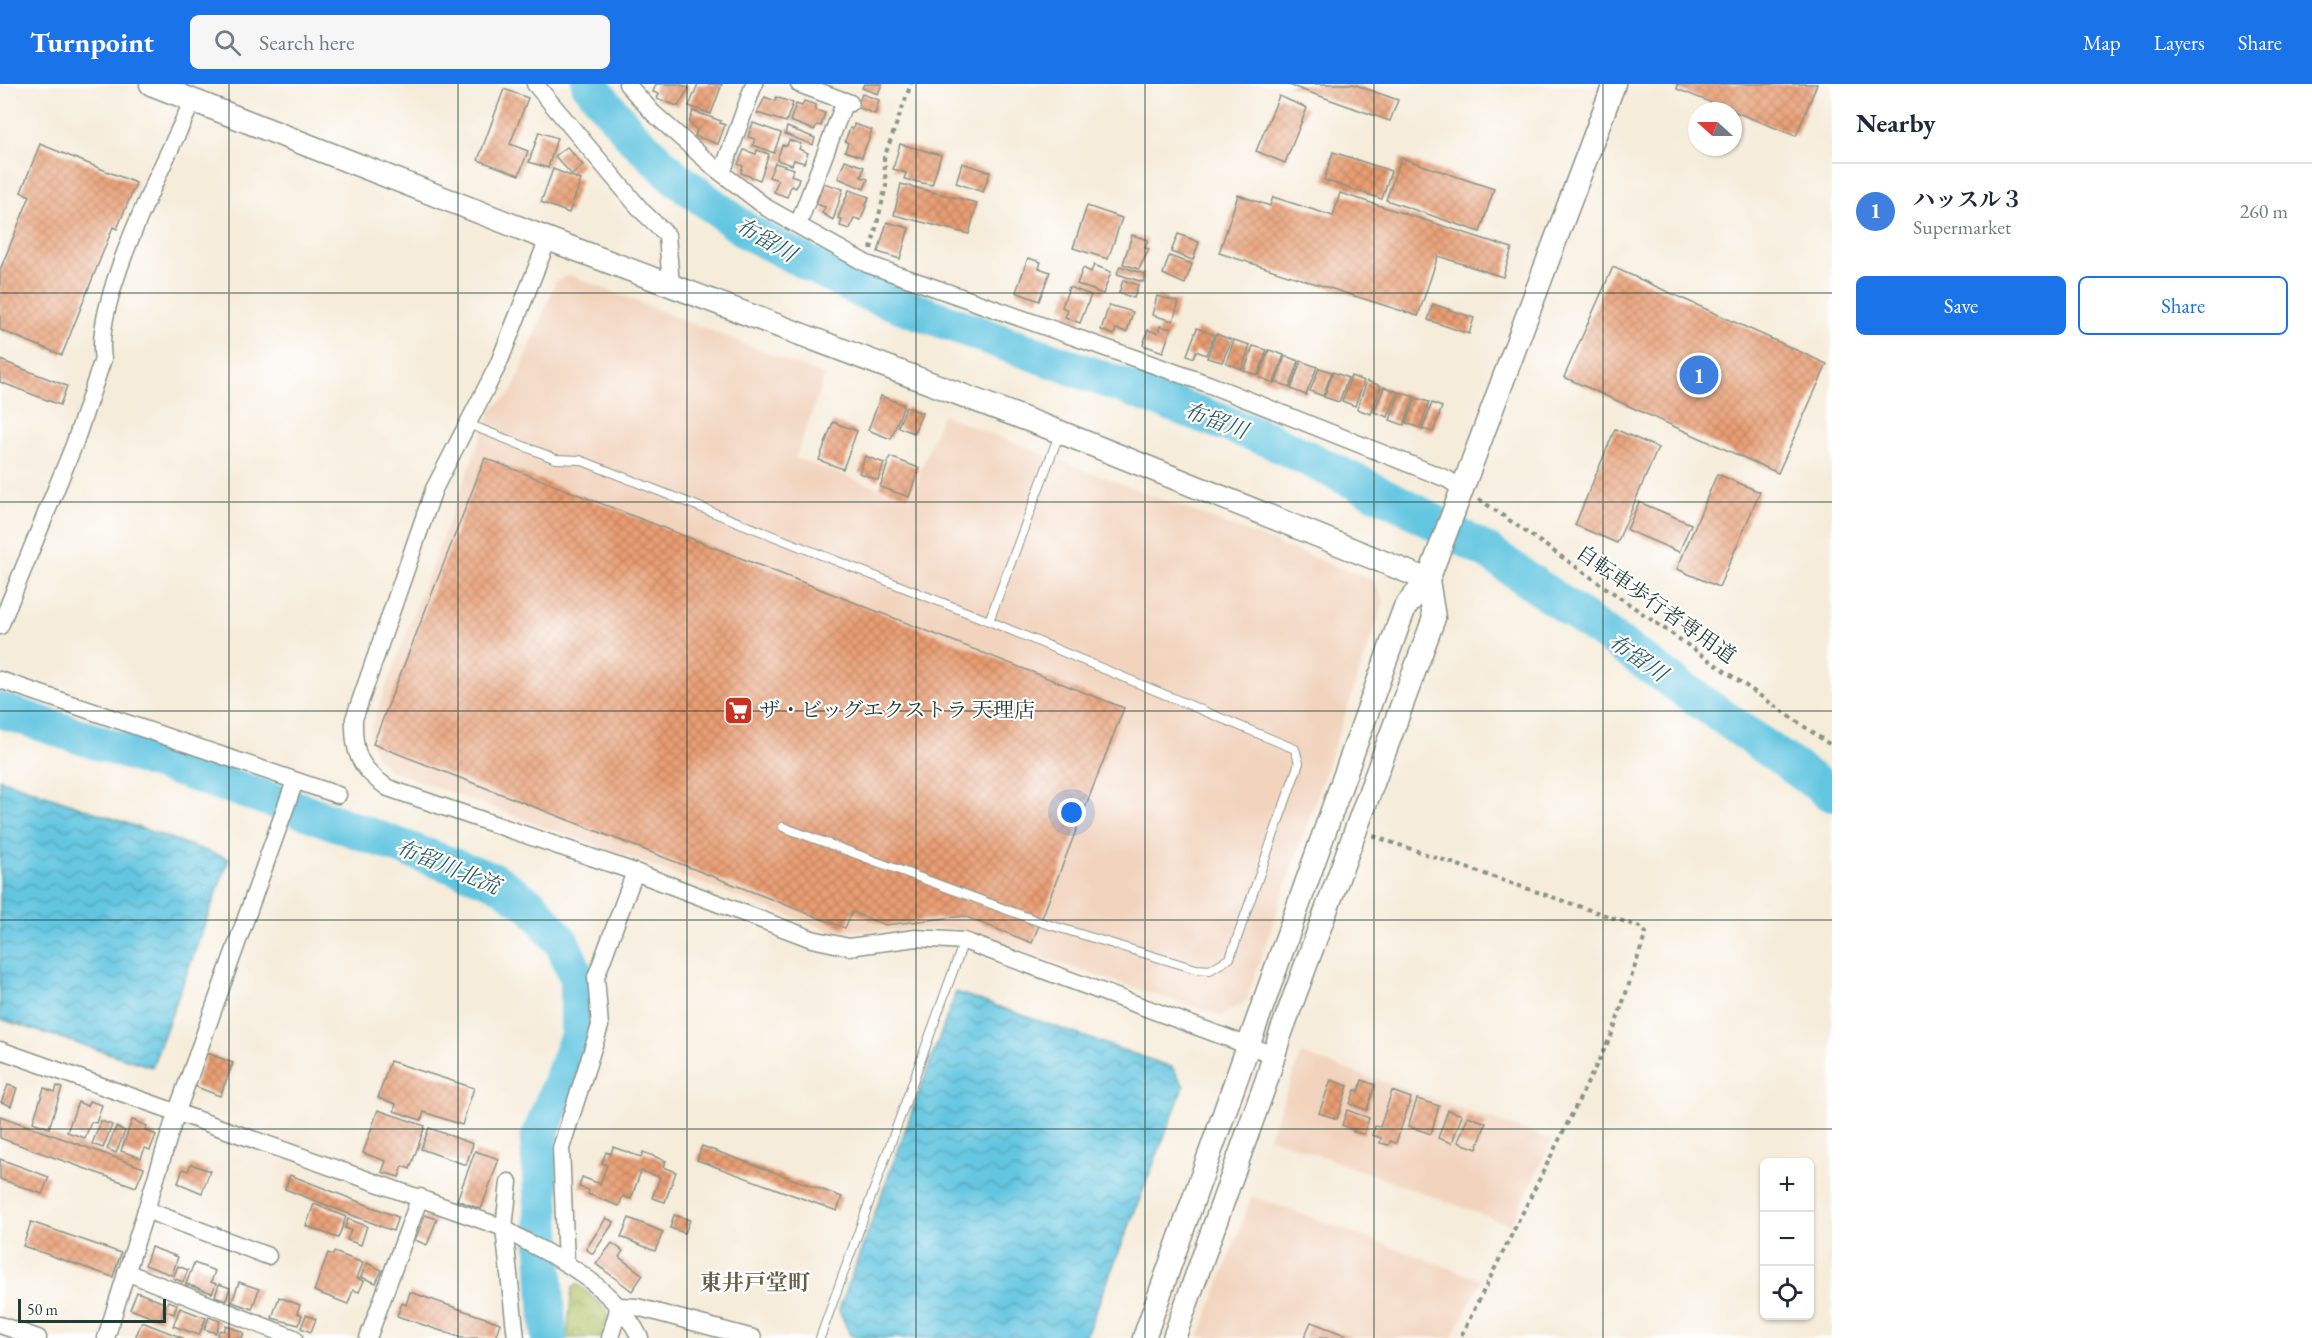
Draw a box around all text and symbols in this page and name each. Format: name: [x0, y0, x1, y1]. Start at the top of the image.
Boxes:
search box: [190, 15, 610, 69]
text: Turnpoint: [30, 24, 154, 60]
icon: search: [211, 26, 244, 59]
text: Search here: [259, 28, 355, 57]
text: Map: [2083, 29, 2121, 56]
text: Layers: [2154, 29, 2205, 56]
text: Share: [2238, 29, 2282, 56]
north arrow: [1688, 102, 1742, 156]
text: Nearby: [1856, 106, 1936, 140]
text: ハッスル３: [1913, 185, 2023, 214]
text: 1: [1870, 198, 1881, 224]
text: 260 m: [2240, 198, 2288, 224]
water label: 布留川: [730, 210, 803, 269]
text: Supermarket: [1913, 214, 2011, 240]
button: Save: [1856, 276, 2066, 335]
button: Share: [2078, 276, 2288, 335]
pin: 1: [1680, 352, 1718, 398]
water label: 布留川: [1180, 396, 1254, 446]
street label: 自転車歩行者専用道: [1571, 538, 1741, 669]
water label: 布留川: [1602, 627, 1675, 689]
supermarket icon: ザ・ビッグエクストラ 天理店: [722, 694, 754, 726]
place label: ザ・ビッグエクストラ 天理店: [759, 696, 1035, 723]
your location: [1057, 798, 1086, 827]
water label: 布留川北流: [391, 832, 507, 902]
map controls: [1760, 1158, 1814, 1320]
button: +: [1760, 1158, 1814, 1212]
button: −: [1760, 1212, 1814, 1266]
button: locate: [1760, 1266, 1814, 1320]
district label: 東井戸堂町: [700, 1268, 810, 1297]
scale bar: [18, 1296, 166, 1324]
text: 50 m: [27, 1299, 58, 1320]

